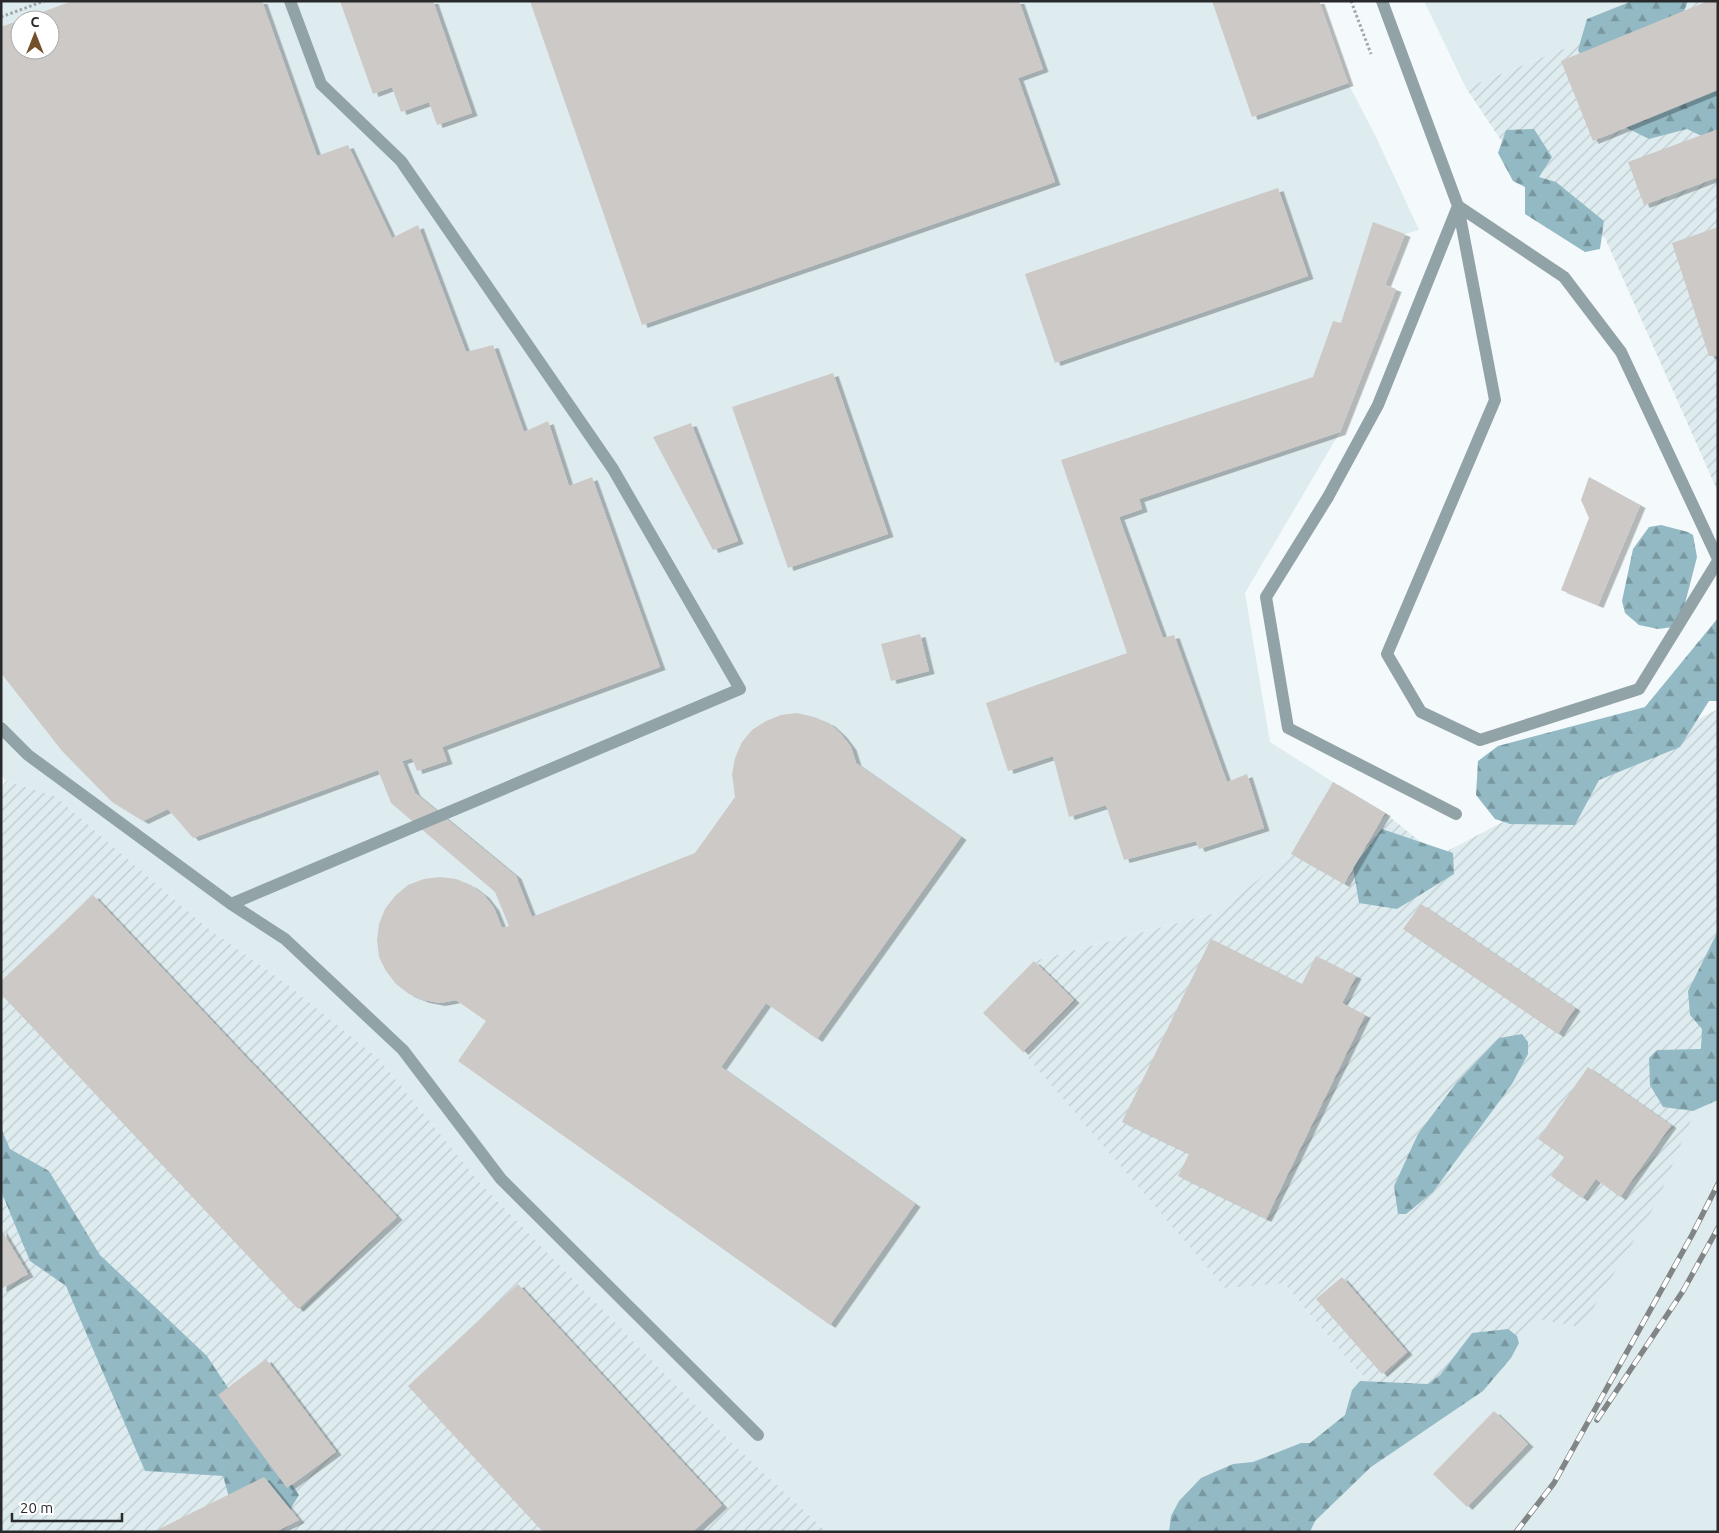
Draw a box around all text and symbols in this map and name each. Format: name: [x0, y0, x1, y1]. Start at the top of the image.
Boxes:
north arrow: [10, 10, 60, 60]
text: С: [31, 14, 40, 30]
scale bar: [12, 1490, 122, 1522]
text: 20 m: [20, 1499, 53, 1516]

